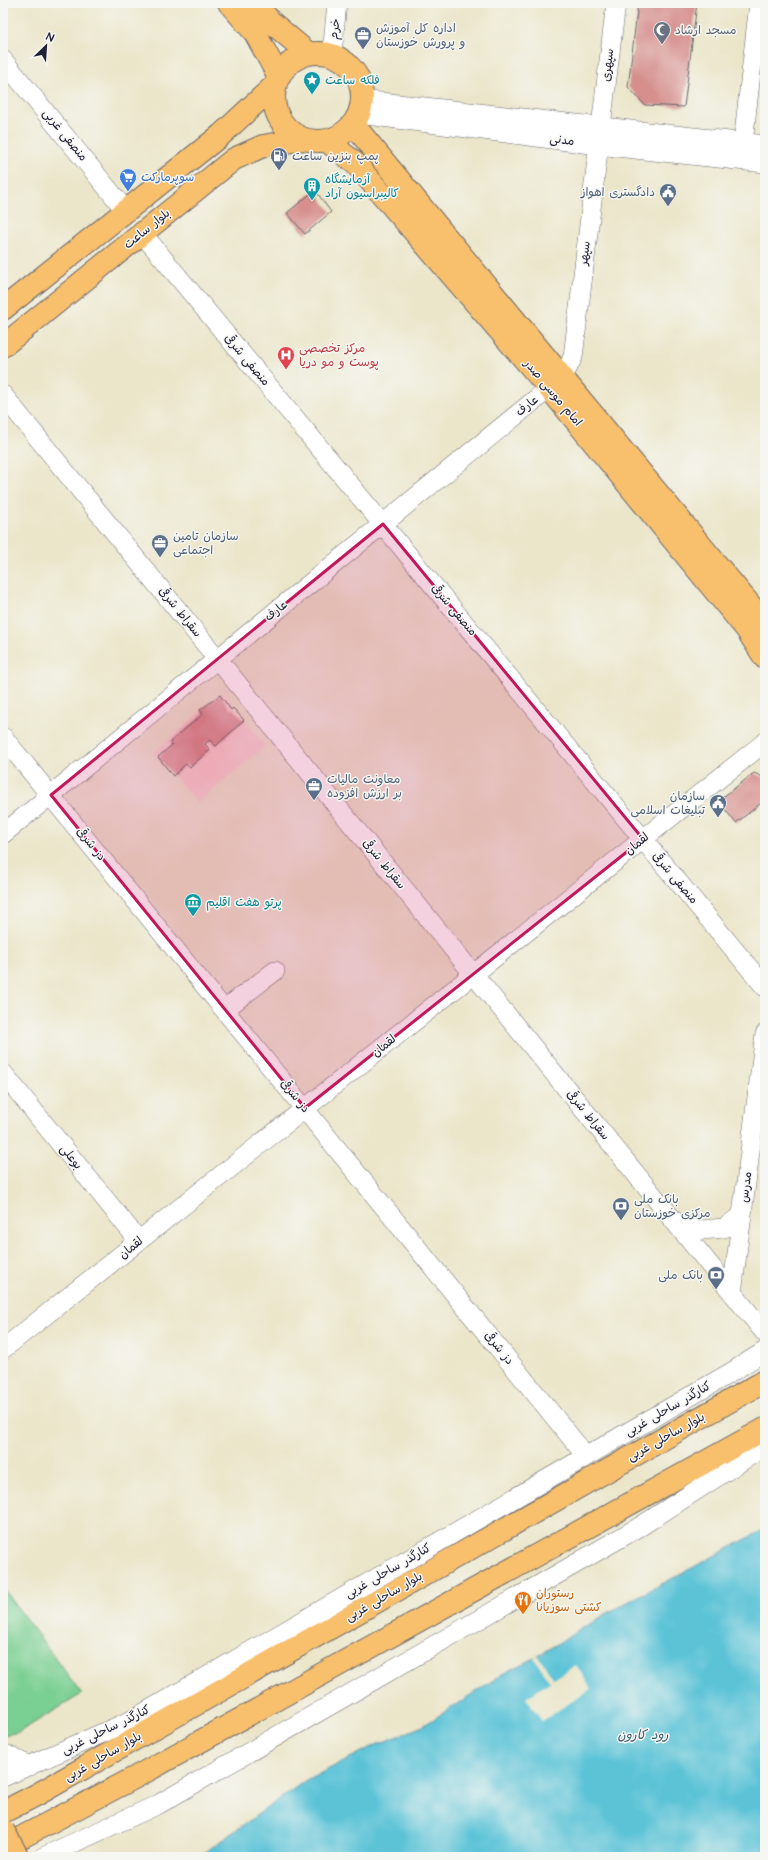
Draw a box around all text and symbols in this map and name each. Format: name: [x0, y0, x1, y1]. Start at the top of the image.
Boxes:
street label: خرم: [325, 18, 345, 40]
place label: اداره کل آموزش و پرورش خوزستان: [376, 20, 465, 51]
mosque icon: مسجد ارشاد: [652, 20, 672, 45]
place label: مسجد ارشاد: [675, 22, 737, 39]
office icon: اداره کل آموزش و پرورش خوزستان: [353, 25, 373, 50]
north arrow: [26, 26, 66, 66]
text: N: [44, 29, 56, 46]
street label: سپهری: [598, 47, 618, 83]
place icon: فلکه ساعت: [302, 70, 322, 95]
place label: فلکه ساعت: [325, 72, 380, 89]
street label: منصفی غربی: [39, 105, 91, 165]
street label: مدنی: [549, 130, 575, 150]
fuel station icon: پمپ بنزین ساعت: [269, 146, 289, 171]
place label: پمپ بنزین ساعت: [292, 148, 379, 165]
supermarket icon: سوپرمارکت: [118, 167, 138, 192]
place label: سوپرمارکت: [141, 169, 194, 186]
place label: آزمایشگاه کالیبراسیون آراد: [325, 171, 399, 202]
building icon: آزمایشگاه کالیبراسیون آراد: [302, 176, 322, 201]
public building icon: دادگستری اهواز: [658, 182, 678, 207]
place label: دادگستری اهواز: [580, 184, 655, 201]
street label: بلوار ساعت: [120, 205, 174, 253]
street label: سپهر: [575, 240, 595, 267]
street label: منصفی شرقی: [220, 330, 274, 390]
place label: مرکز تخصصی پوست و مو دریا: [299, 340, 379, 371]
hospital icon: مرکز تخصصی پوست و مو دریا: [276, 345, 296, 370]
street label: امام موسی صدر: [519, 355, 586, 430]
street label: عارف: [512, 392, 542, 420]
place label: سازمان تامین اجتماعی: [173, 528, 238, 559]
office icon: سازمان تامین اجتماعی: [150, 533, 170, 558]
street label: منصفی شرقی: [427, 580, 481, 640]
street label: سقراط شرقی: [154, 583, 206, 641]
street label: عارف: [261, 597, 291, 625]
place label: معاونت مالیات بر ارزش افزوده: [327, 771, 402, 802]
office icon: معاونت مالیات بر ارزش افزوده: [304, 776, 324, 801]
place label: سازمان تبلیغات اسلامی: [631, 788, 706, 819]
public building icon: سازمان تبلیغات اسلامی: [708, 793, 728, 818]
street label: دز شرقی: [72, 824, 110, 864]
street label: لقمان: [621, 829, 653, 859]
street label: سقراط شرقی: [358, 835, 410, 893]
street label: منصفی شرقی: [648, 848, 702, 908]
museum icon: پرتو هفت اقلیم: [183, 892, 203, 917]
place label: پرتو هفت اقلیم: [206, 894, 282, 911]
street label: لقمان: [368, 1031, 400, 1061]
street label: دز شرقی: [276, 1076, 314, 1116]
street label: سقراط شرقی: [562, 1086, 614, 1144]
street label: بوعلی: [56, 1141, 86, 1173]
street label: مدرس: [736, 1170, 756, 1204]
place label: بانک ملی مرکزی خوزستان: [634, 1191, 710, 1222]
bank icon: بانک ملی مرکزی خوزستان: [611, 1196, 631, 1221]
street label: لقمان: [115, 1233, 147, 1263]
bank icon: بانک ملی: [706, 1265, 726, 1290]
place label: بانک ملی: [658, 1267, 703, 1284]
street label: دز شرقی: [480, 1328, 518, 1368]
street label: کنارگذر ساحلی غربی: [622, 1377, 714, 1441]
street label: بلوار ساحلی غربی: [624, 1409, 708, 1465]
street label: کنارگذر ساحلی غربی: [342, 1539, 434, 1603]
street label: بلوار ساحلی غربی: [342, 1568, 426, 1626]
place label: رستوران کشتی سوزیانا: [536, 1585, 601, 1616]
restaurant icon: رستوران کشتی سوزیانا: [513, 1590, 533, 1615]
street label: کنارگذر ساحلی غربی: [59, 1701, 153, 1759]
water label: رود کارون: [618, 1726, 668, 1744]
street label: بلوار ساحلی غربی: [61, 1728, 145, 1786]

